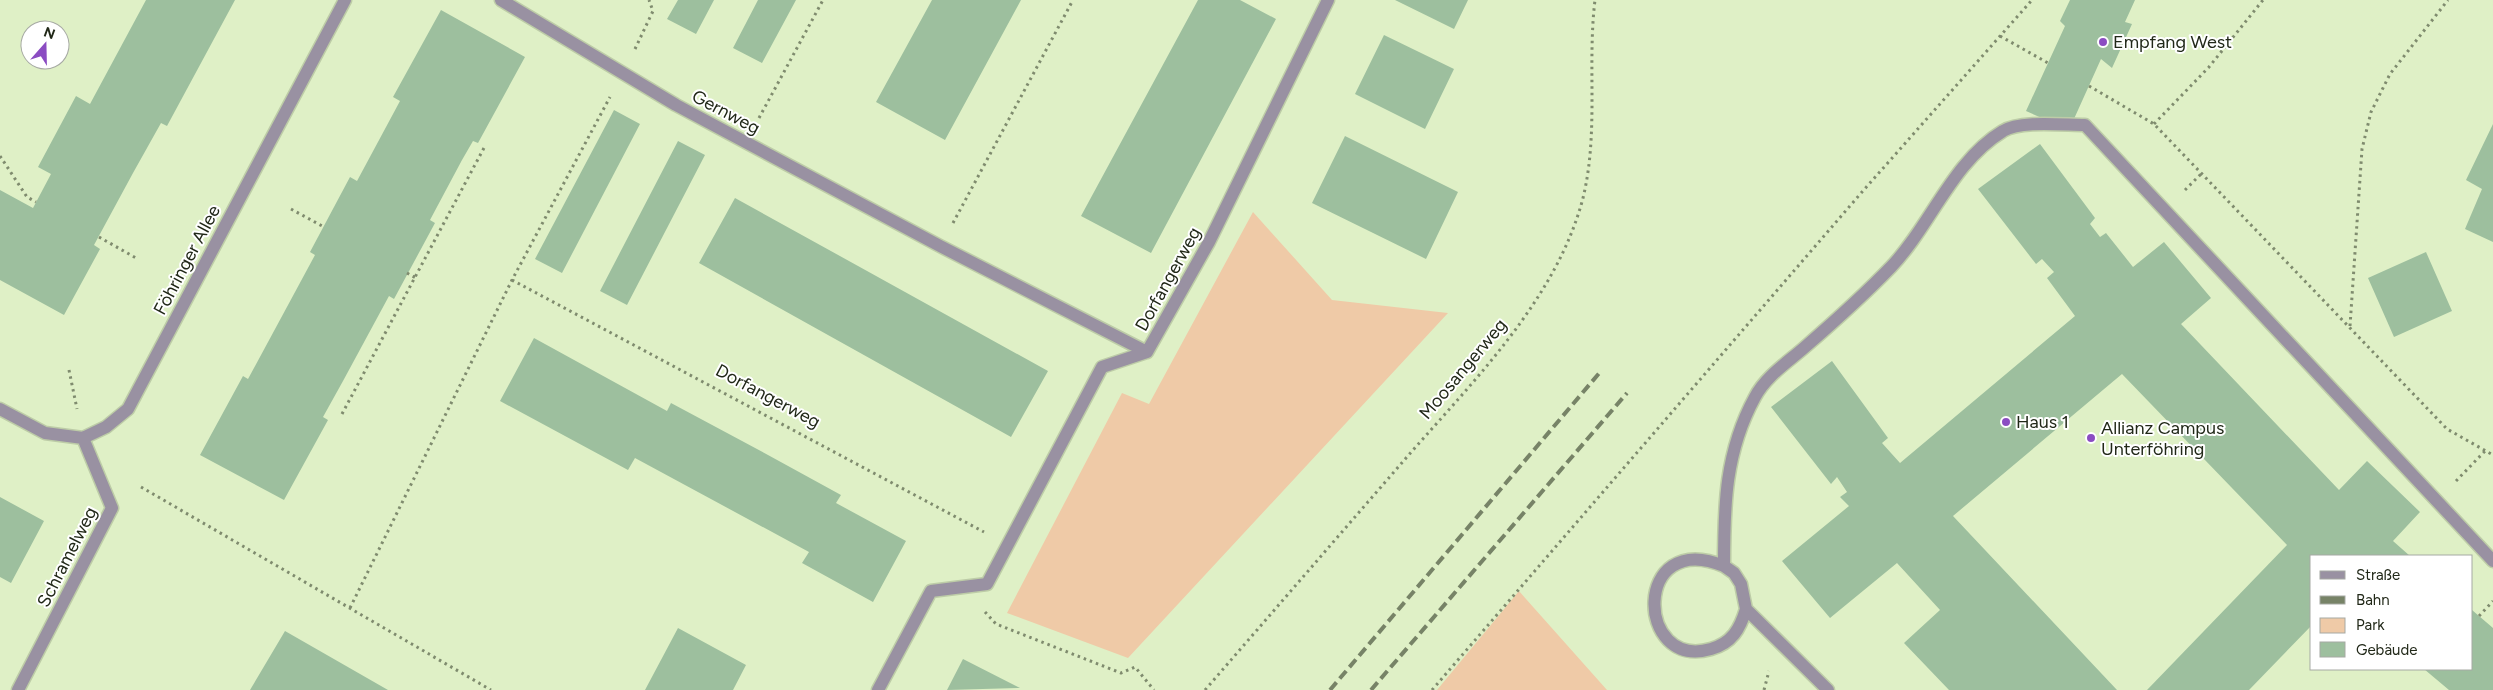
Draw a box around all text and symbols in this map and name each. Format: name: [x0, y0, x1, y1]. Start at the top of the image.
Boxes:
north arrow: [20, 20, 70, 70]
text: N: [41, 23, 57, 43]
place label: Empfang West: [2113, 31, 2232, 53]
marker: Empfang West: [2097, 36, 2109, 48]
street label: Gernweg: [688, 85, 764, 139]
street label: Föhringer Allee: [149, 201, 225, 319]
street label: Dorfangerweg: [1130, 223, 1206, 335]
street label: Moosangerweg: [1415, 314, 1511, 424]
street label: Dorfangerweg: [712, 359, 824, 433]
place label: Haus 1: [2016, 411, 2069, 433]
marker: Haus 1: [2000, 416, 2012, 428]
place label: Allianz Campus Unterföhring: [2101, 417, 2224, 460]
marker: Allianz Campus Unterföhring: [2085, 432, 2097, 444]
street label: Schramelweg: [32, 503, 102, 611]
legend: [2310, 555, 2473, 670]
text: Straße: [2356, 566, 2400, 584]
text: Bahn: [2356, 591, 2390, 609]
text: Park: [2356, 616, 2385, 634]
text: Gebäude: [2356, 641, 2417, 659]

